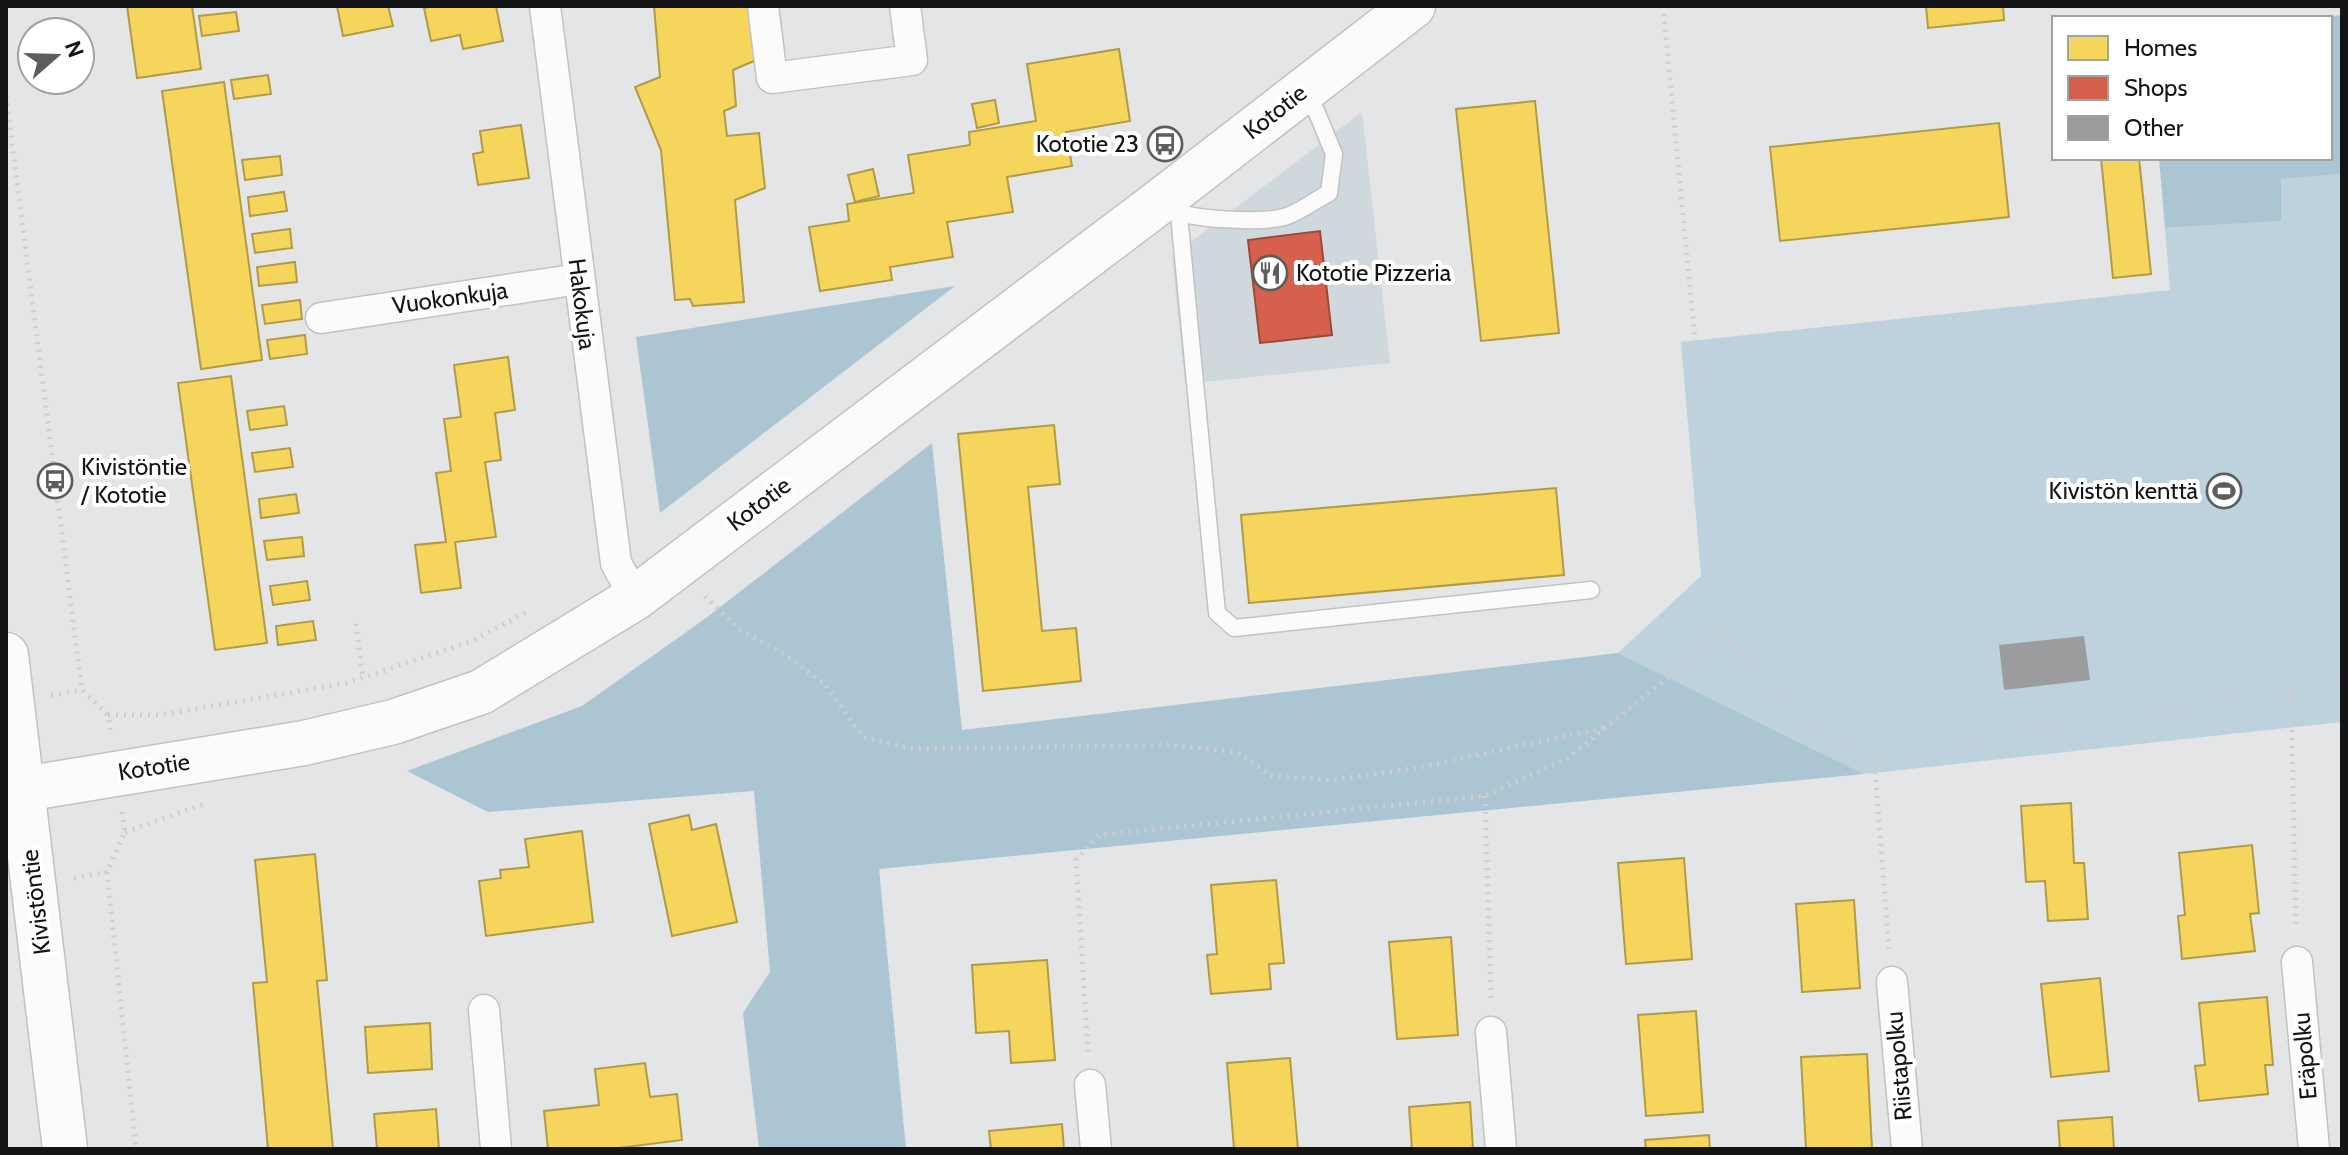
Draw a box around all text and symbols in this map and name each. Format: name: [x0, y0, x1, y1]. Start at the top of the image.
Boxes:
north arrow: [16, 16, 96, 96]
legend: [2052, 16, 2332, 160]
text: Homes: [2124, 33, 2197, 62]
text: N: [59, 37, 90, 61]
text: Shops: [2124, 73, 2187, 102]
street label: Kototie: [1237, 78, 1312, 145]
text: Other: [2124, 113, 2184, 142]
bus stop icon: Kototie 23: [1146, 125, 1184, 163]
place label: Kototie 23: [1036, 129, 1139, 158]
restaurant icon: Kototie Pizzeria: [1251, 254, 1289, 292]
street label: Hakokuja: [563, 257, 603, 352]
place label: Kototie Pizzeria: [1296, 258, 1452, 287]
street label: Vuokonkuja: [390, 275, 510, 320]
place label: Kivistöntie / Kototie: [80, 452, 187, 509]
bus stop icon: Kivistöntie / Kototie: [36, 462, 74, 500]
street label: Kototie: [721, 470, 796, 537]
sports icon: Kivistön kenttä: [2205, 472, 2243, 510]
place label: Kivistön kenttä: [2048, 476, 2198, 505]
street label: Kototie: [116, 747, 192, 786]
street label: Kivistöntie: [15, 848, 56, 956]
street label: Riistapolku: [1879, 1010, 1918, 1122]
street label: Eräpolku: [2286, 1011, 2323, 1101]

